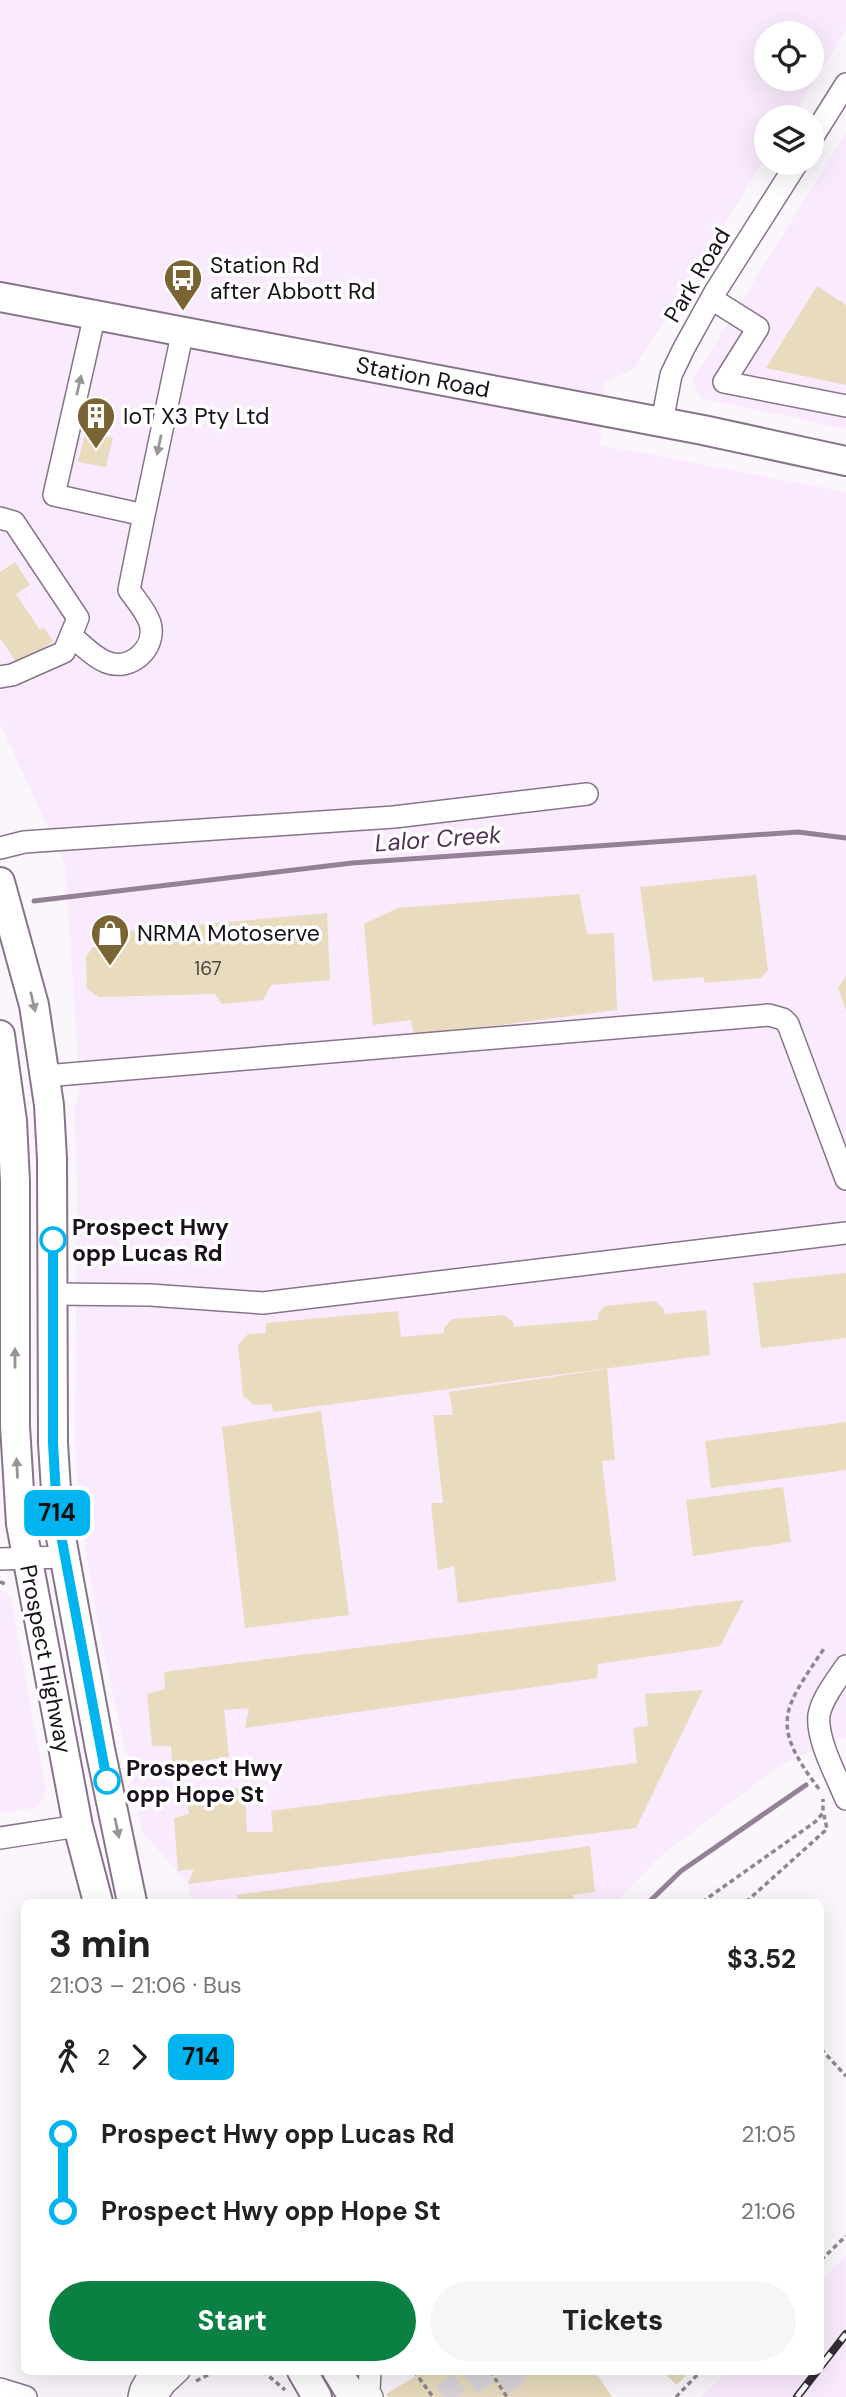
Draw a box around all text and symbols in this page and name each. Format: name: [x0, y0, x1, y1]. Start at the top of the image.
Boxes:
map controls: [754, 21, 824, 175]
button: locate: [754, 21, 824, 91]
button: layers: [754, 105, 824, 175]
street label: Park Road: [657, 222, 737, 328]
place label: Station Rd after Abbott Rd: [210, 250, 376, 306]
bus stop icon: Station Rd after Abbott Rd: [162, 257, 204, 312]
street label: Station Road: [354, 349, 492, 405]
one-way arrow: [74, 374, 85, 396]
building icon: IoT X3 Pty Ltd: [75, 395, 117, 450]
place label: IoT X3 Pty Ltd: [123, 401, 270, 431]
one-way arrow: [153, 434, 164, 456]
water label: Lalor Creek: [374, 819, 503, 858]
shop icon: NRMA Motoserve: [89, 912, 131, 967]
place label: NRMA Motoserve: [137, 918, 320, 948]
house number: 167: [194, 956, 222, 981]
one-way arrow: [28, 991, 39, 1013]
place label: Prospect Hwy opp Lucas Rd: [72, 1212, 229, 1268]
marker: Prospect Hwy opp Lucas Rd: [40, 1227, 66, 1253]
one-way arrow: [9, 1346, 21, 1368]
one-way arrow: [12, 1457, 23, 1479]
line badge: 714: [17, 1490, 97, 1536]
text: 714: [38, 1497, 76, 1528]
street label: Prospect Highway: [13, 1562, 79, 1756]
place label: Prospect Hwy opp Hope St: [126, 1753, 283, 1809]
marker: Prospect Hwy opp Hope St: [94, 1768, 120, 1794]
one-way arrow: [111, 1817, 122, 1839]
text: 3 min: [49, 1919, 151, 1969]
text: $3.52: [727, 1942, 796, 1976]
text: 21:03 – 21:06 · Bus: [49, 1970, 242, 2000]
icon: walk: [49, 2038, 87, 2076]
icon: forward: [120, 2038, 158, 2076]
text: 714: [182, 2041, 220, 2072]
text: 2: [97, 2042, 110, 2072]
text: Prospect Hwy opp Lucas Rd: [101, 2117, 455, 2151]
text: 21:05: [741, 2119, 796, 2149]
text: Prospect Hwy opp Hope St: [101, 2194, 441, 2228]
text: 21:06: [741, 2196, 796, 2226]
button: Start: [49, 2281, 416, 2361]
button: Tickets: [430, 2281, 796, 2361]

